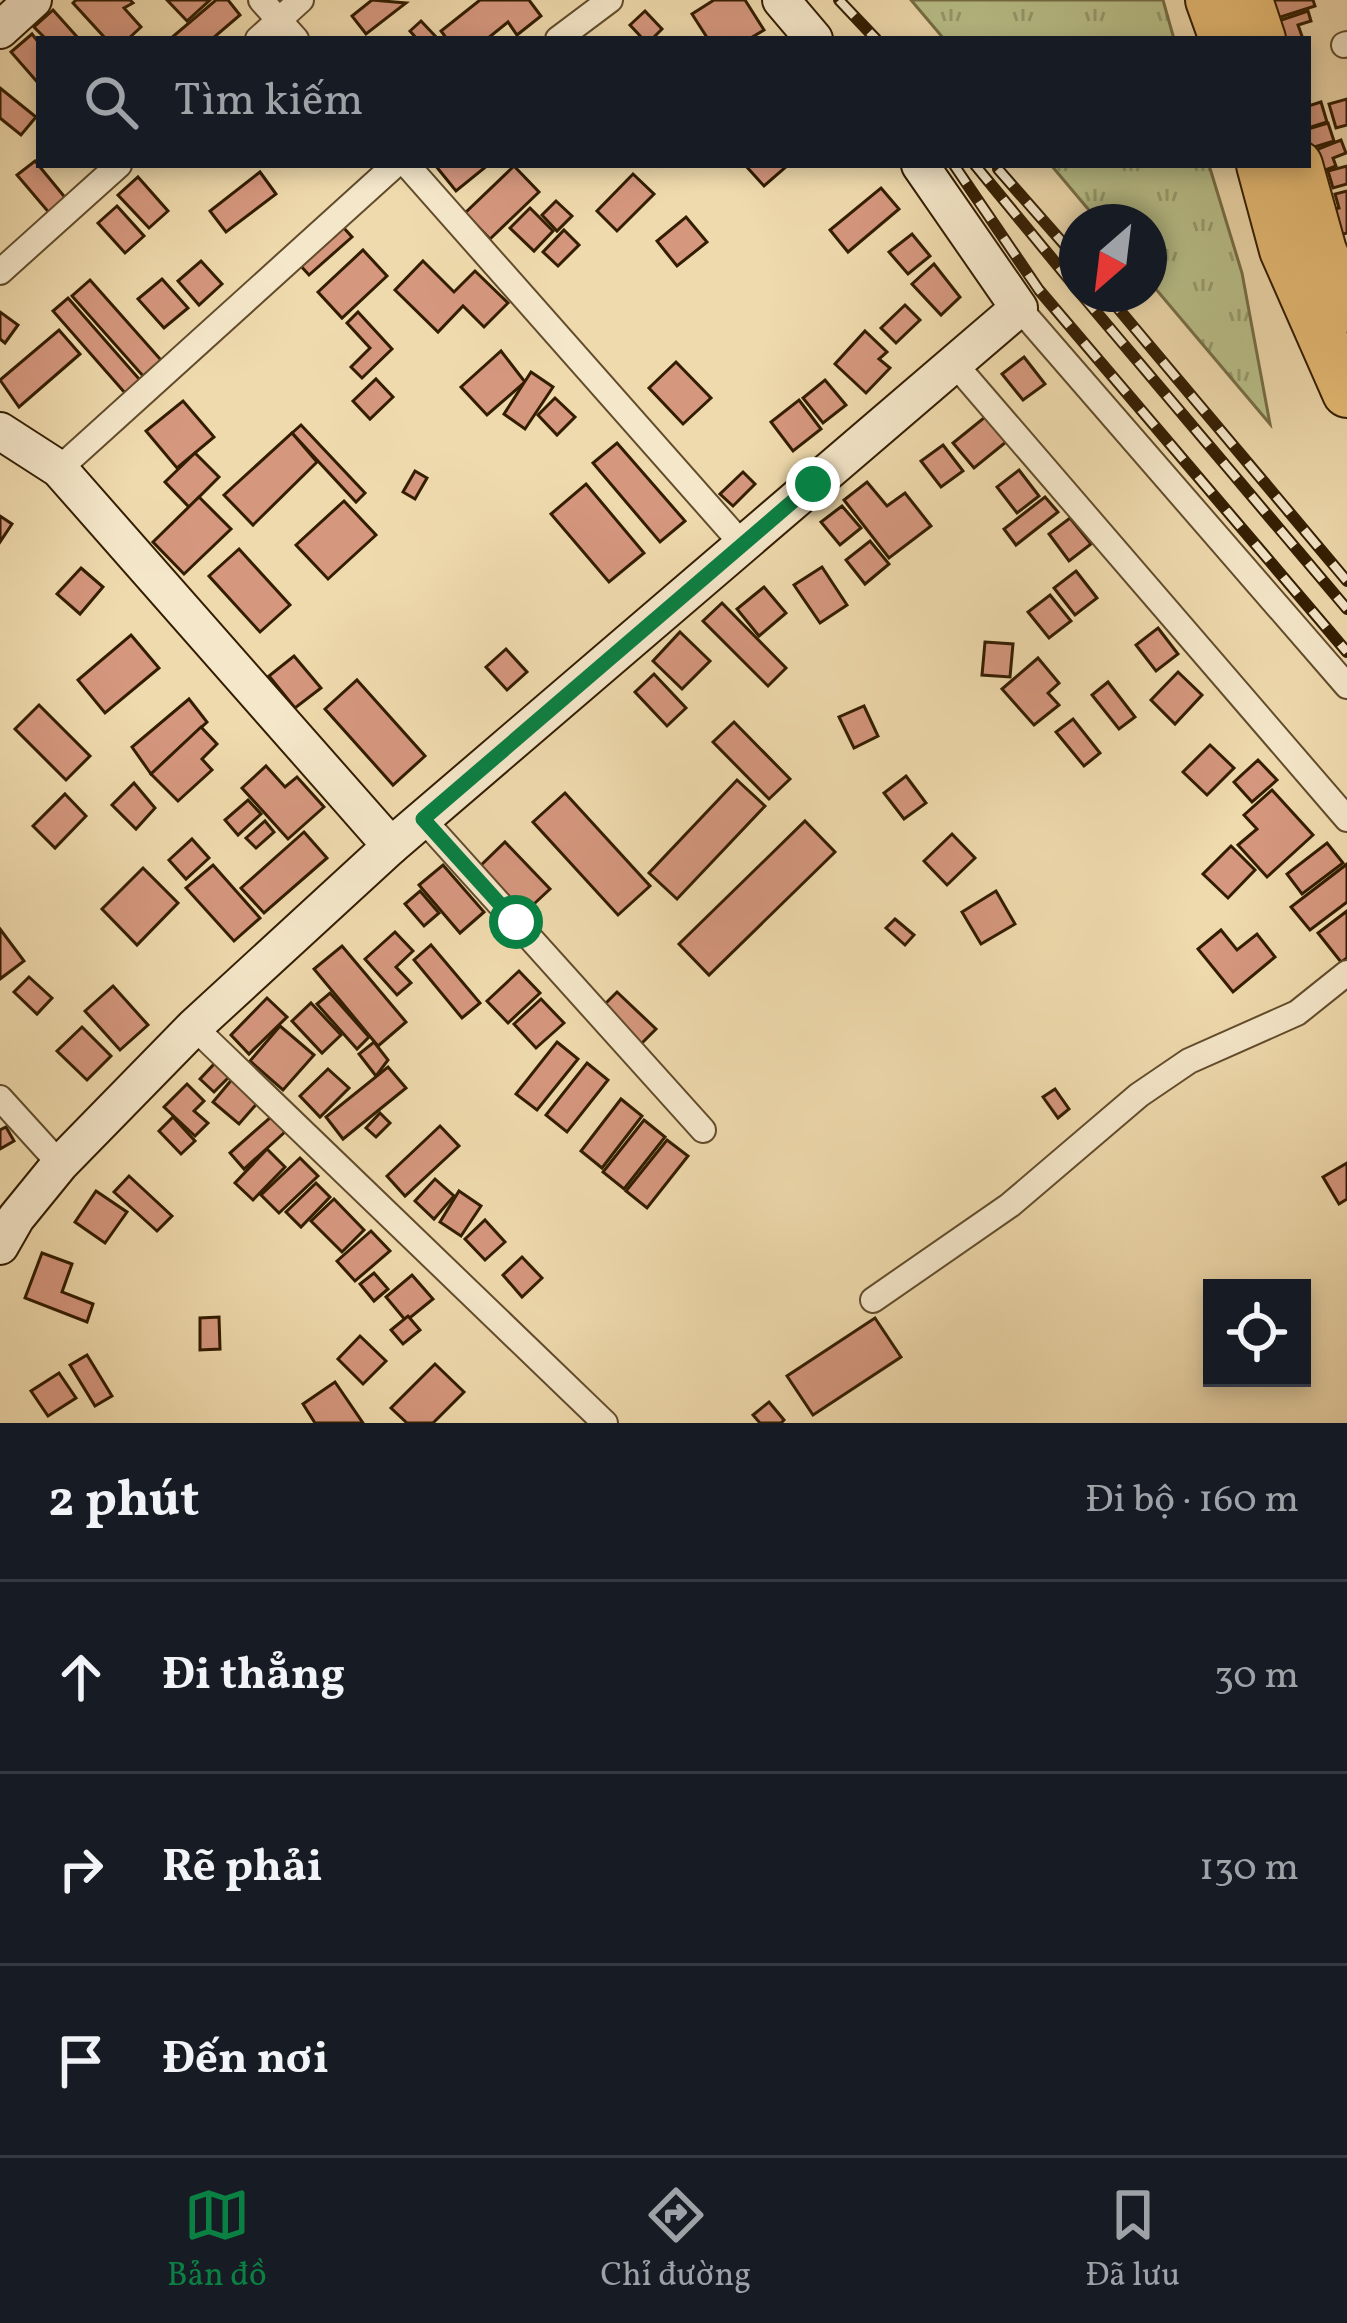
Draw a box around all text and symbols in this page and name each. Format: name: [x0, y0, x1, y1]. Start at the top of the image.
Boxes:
search box: [36, 36, 1311, 168]
icon: search: [78, 69, 144, 135]
text: Tìm kiếm: [174, 71, 363, 134]
north arrow: [1059, 204, 1167, 312]
route end: [786, 457, 840, 511]
route start: [489, 895, 543, 949]
map controls: [1203, 1279, 1311, 1387]
button: locate: [1203, 1279, 1311, 1387]
text: 2 phút: [48, 1466, 199, 1537]
text: Đi bộ · 160 m: [1085, 1474, 1299, 1528]
icon: ahead: [48, 1644, 114, 1710]
text: Đi thẳng: [162, 1645, 345, 1708]
text: 30 m: [1214, 1650, 1299, 1704]
icon: right: [48, 1836, 114, 1902]
text: Rẽ phải: [162, 1837, 323, 1900]
text: 130 m: [1199, 1842, 1299, 1896]
icon: arrive: [48, 2028, 114, 2094]
text: Đến nơi: [162, 2029, 329, 2092]
tab: Bản đồ: [167, 2182, 266, 2300]
tab: Chỉ đường: [600, 2182, 751, 2300]
tab: Đã lưu: [1085, 2182, 1180, 2300]

